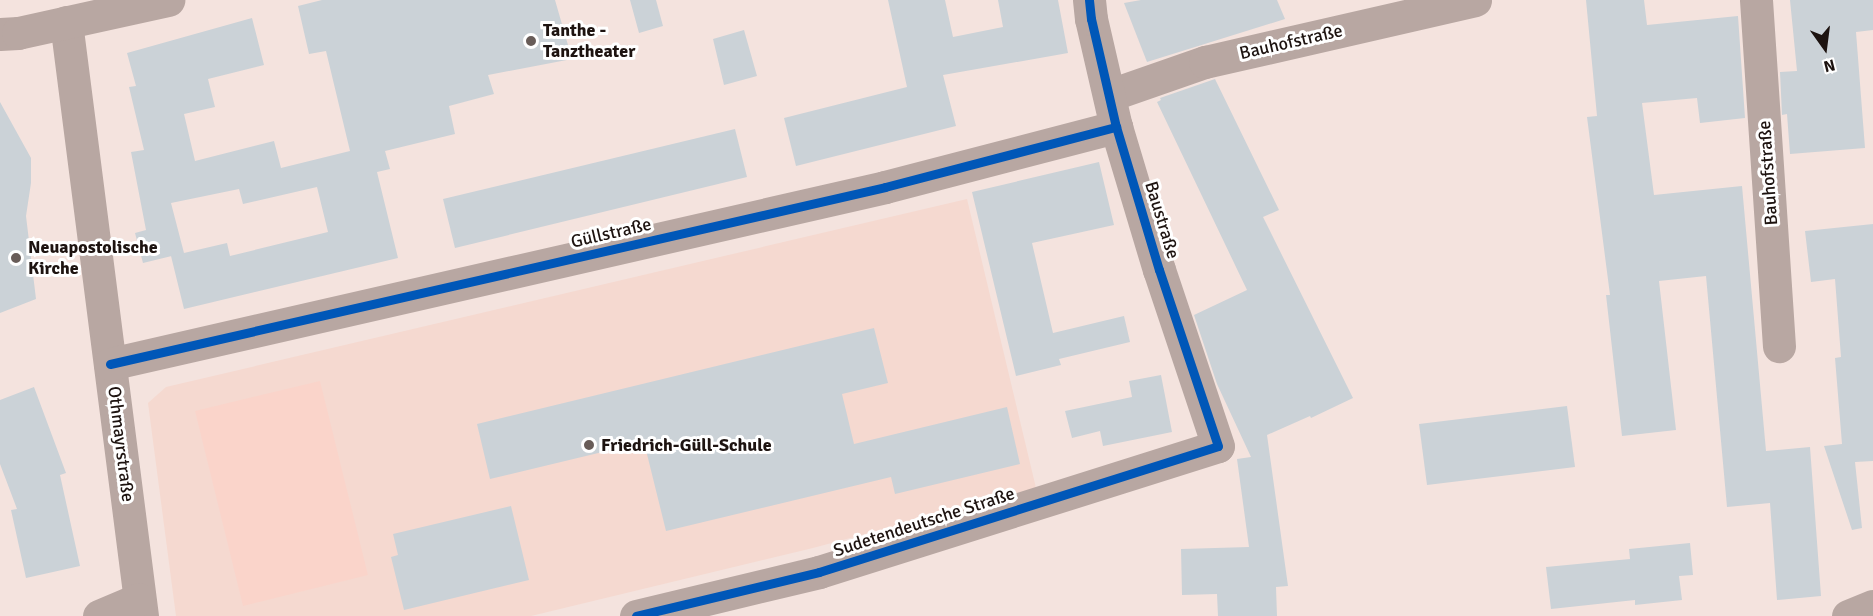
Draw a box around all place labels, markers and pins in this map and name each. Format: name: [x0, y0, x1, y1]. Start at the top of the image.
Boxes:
place label: Tanthe - Tanztheater: [543, 20, 635, 63]
marker: Tanthe - Tanztheater: [524, 34, 538, 48]
place label: Neuapostolische Kirche: [28, 237, 158, 280]
marker: Neuapostolische Kirche: [9, 251, 23, 265]
place label: Friedrich-Güll-Schule: [601, 434, 772, 456]
marker: Friedrich-Güll-Schule: [582, 438, 596, 452]

